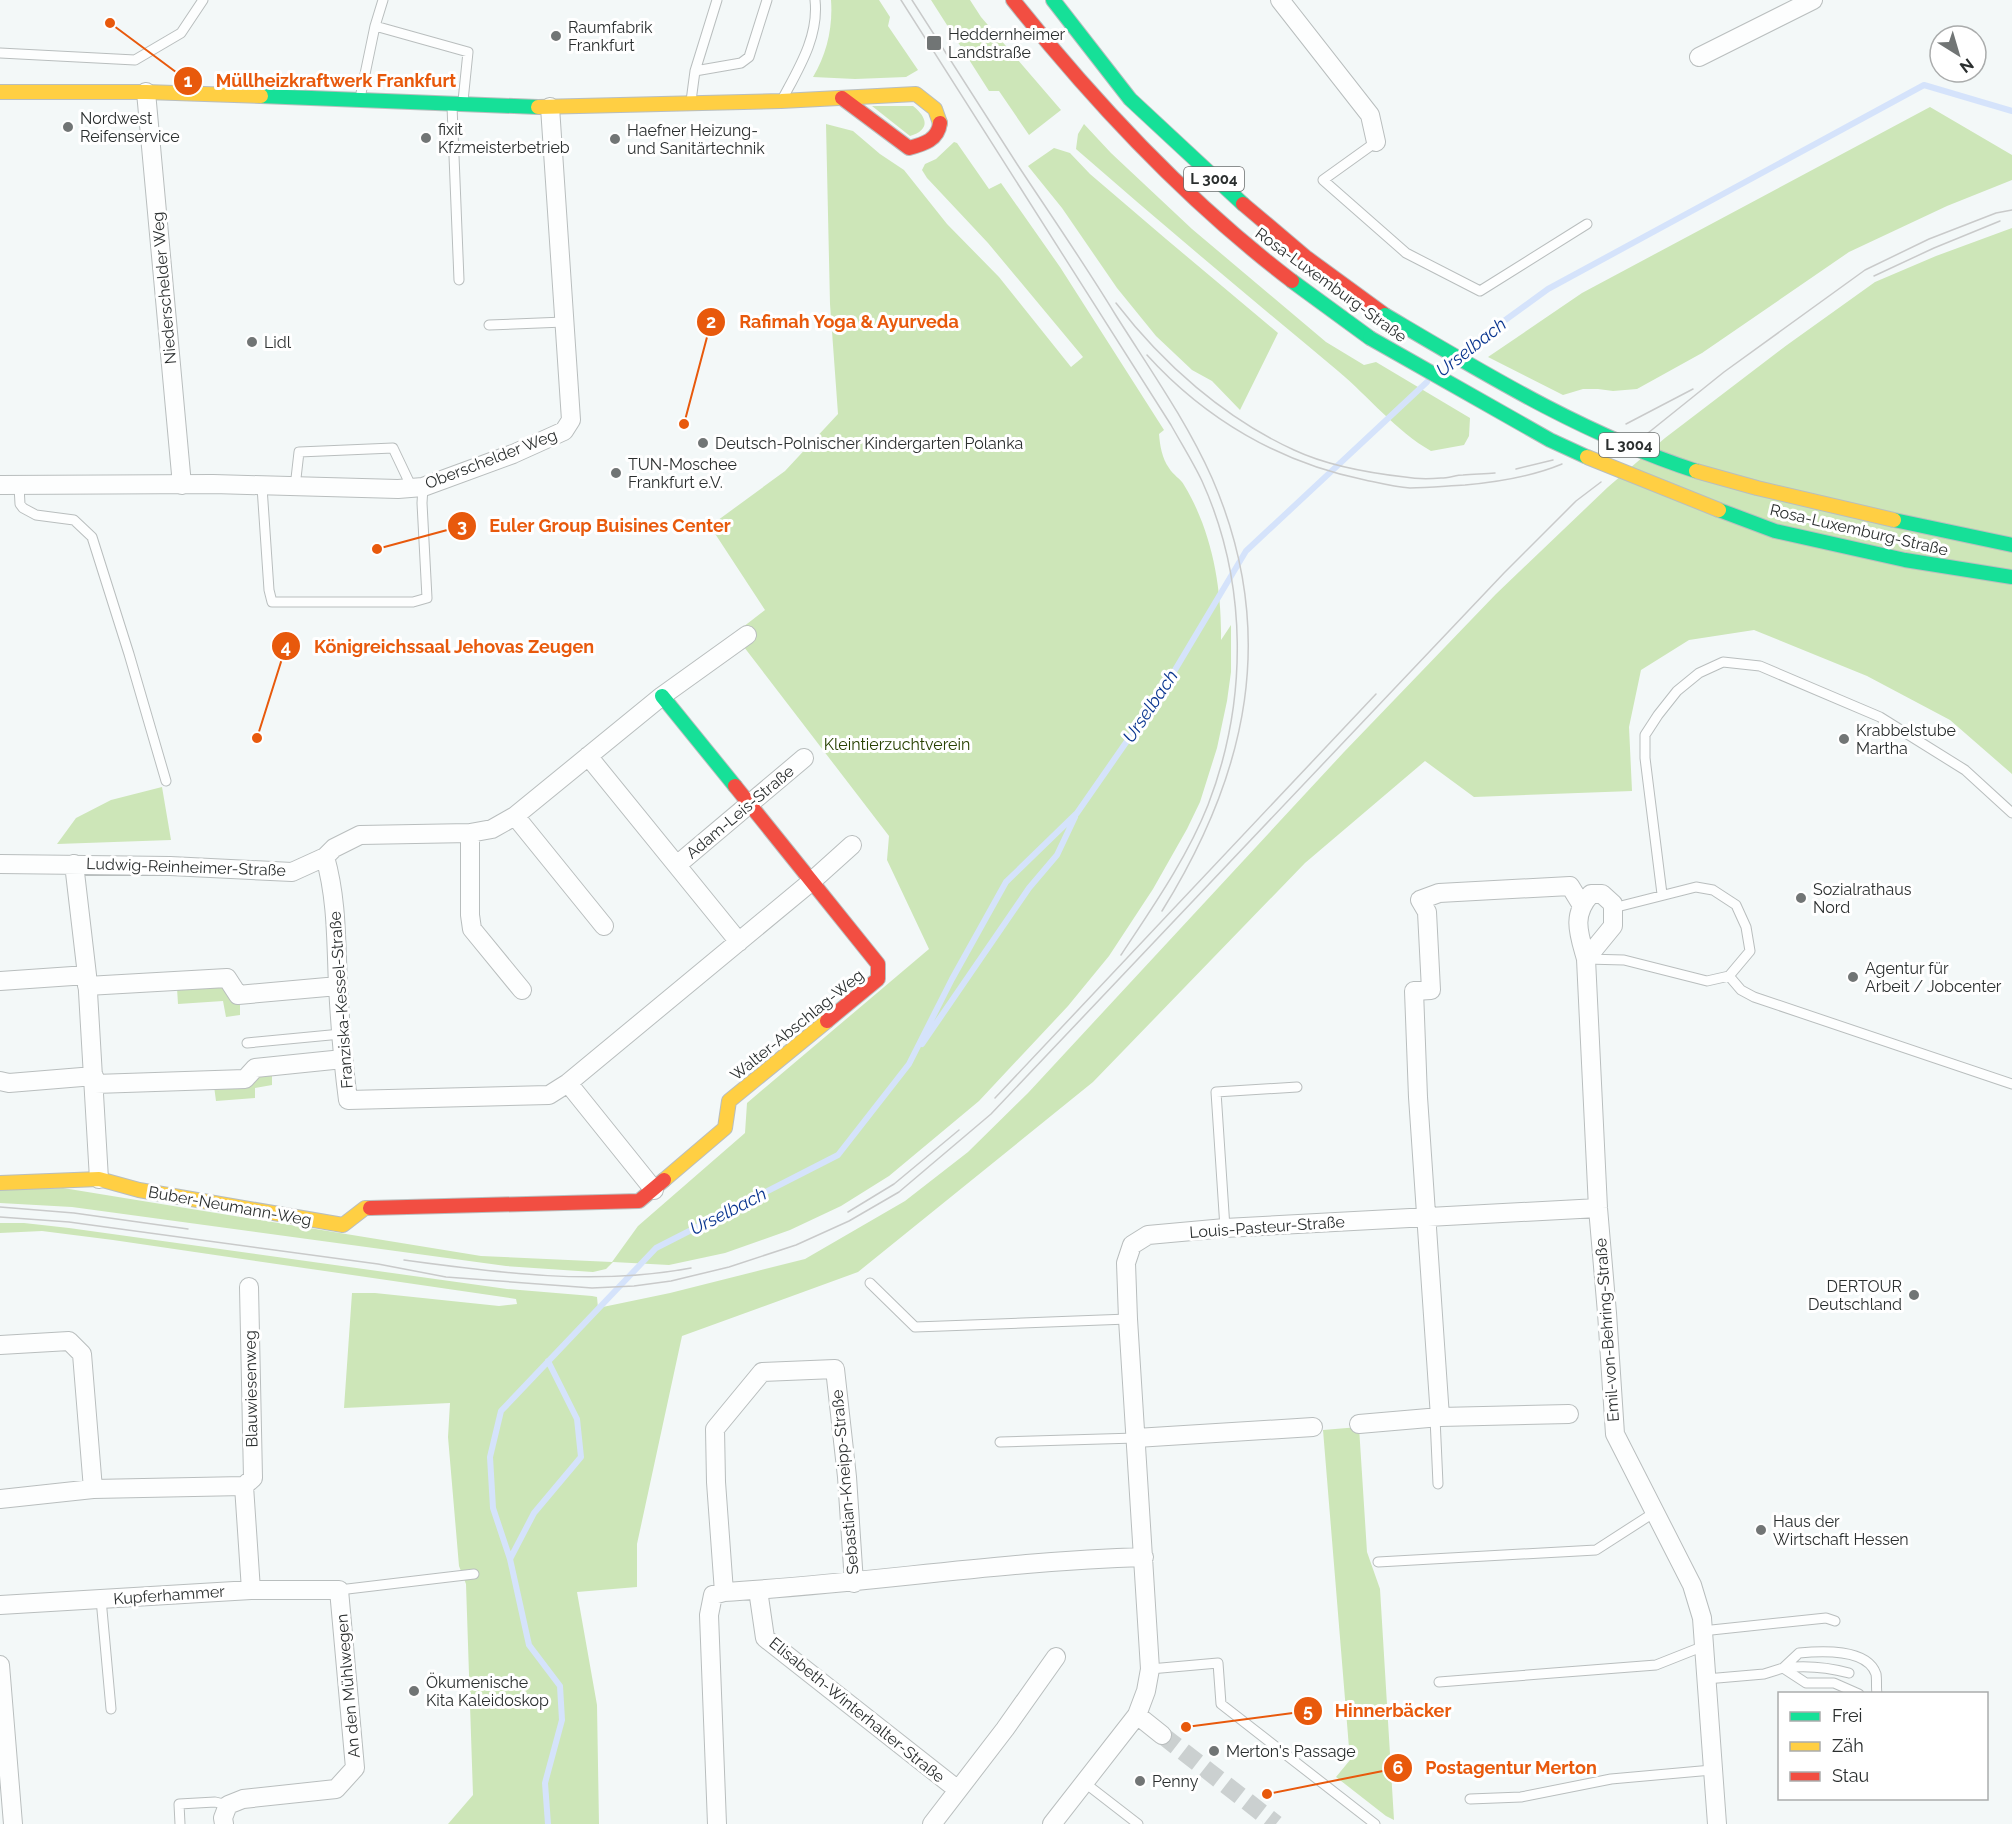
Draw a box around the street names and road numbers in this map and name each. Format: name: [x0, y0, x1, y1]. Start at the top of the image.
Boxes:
road number: L 3004: [1184, 167, 1244, 191]
street label: Niederschelder Weg: [148, 211, 180, 365]
street label: Rosa-Luxemburg-Straße: [1252, 224, 1410, 346]
street label: Oberschelder Weg: [422, 425, 560, 493]
road number: L 3004: [1599, 433, 1659, 457]
street label: Rosa-Luxemburg-Straße: [1768, 500, 1950, 560]
street label: Adam-Leis-Straße: [682, 761, 798, 863]
street label: Ludwig-Reinheimer-Straße: [86, 854, 286, 880]
street label: Franziska-Kessel-Straße: [325, 911, 357, 1089]
street label: Walter-Abschlag-Weg: [727, 965, 867, 1085]
street label: Buber-Neumann-Weg: [147, 1182, 313, 1230]
street label: Louis-Pasteur-Straße: [1189, 1212, 1345, 1242]
street label: Emil-von-Behring-Straße: [1591, 1237, 1623, 1423]
street label: Blauwiesenweg: [240, 1330, 262, 1448]
street label: Sebastian-Kneipp-Straße: [827, 1389, 863, 1575]
street label: Kupferhammer: [113, 1582, 226, 1608]
street label: An den Mühlwegen: [332, 1613, 364, 1759]
street label: Elisabeth-Winterhalter-Straße: [766, 1633, 948, 1787]

